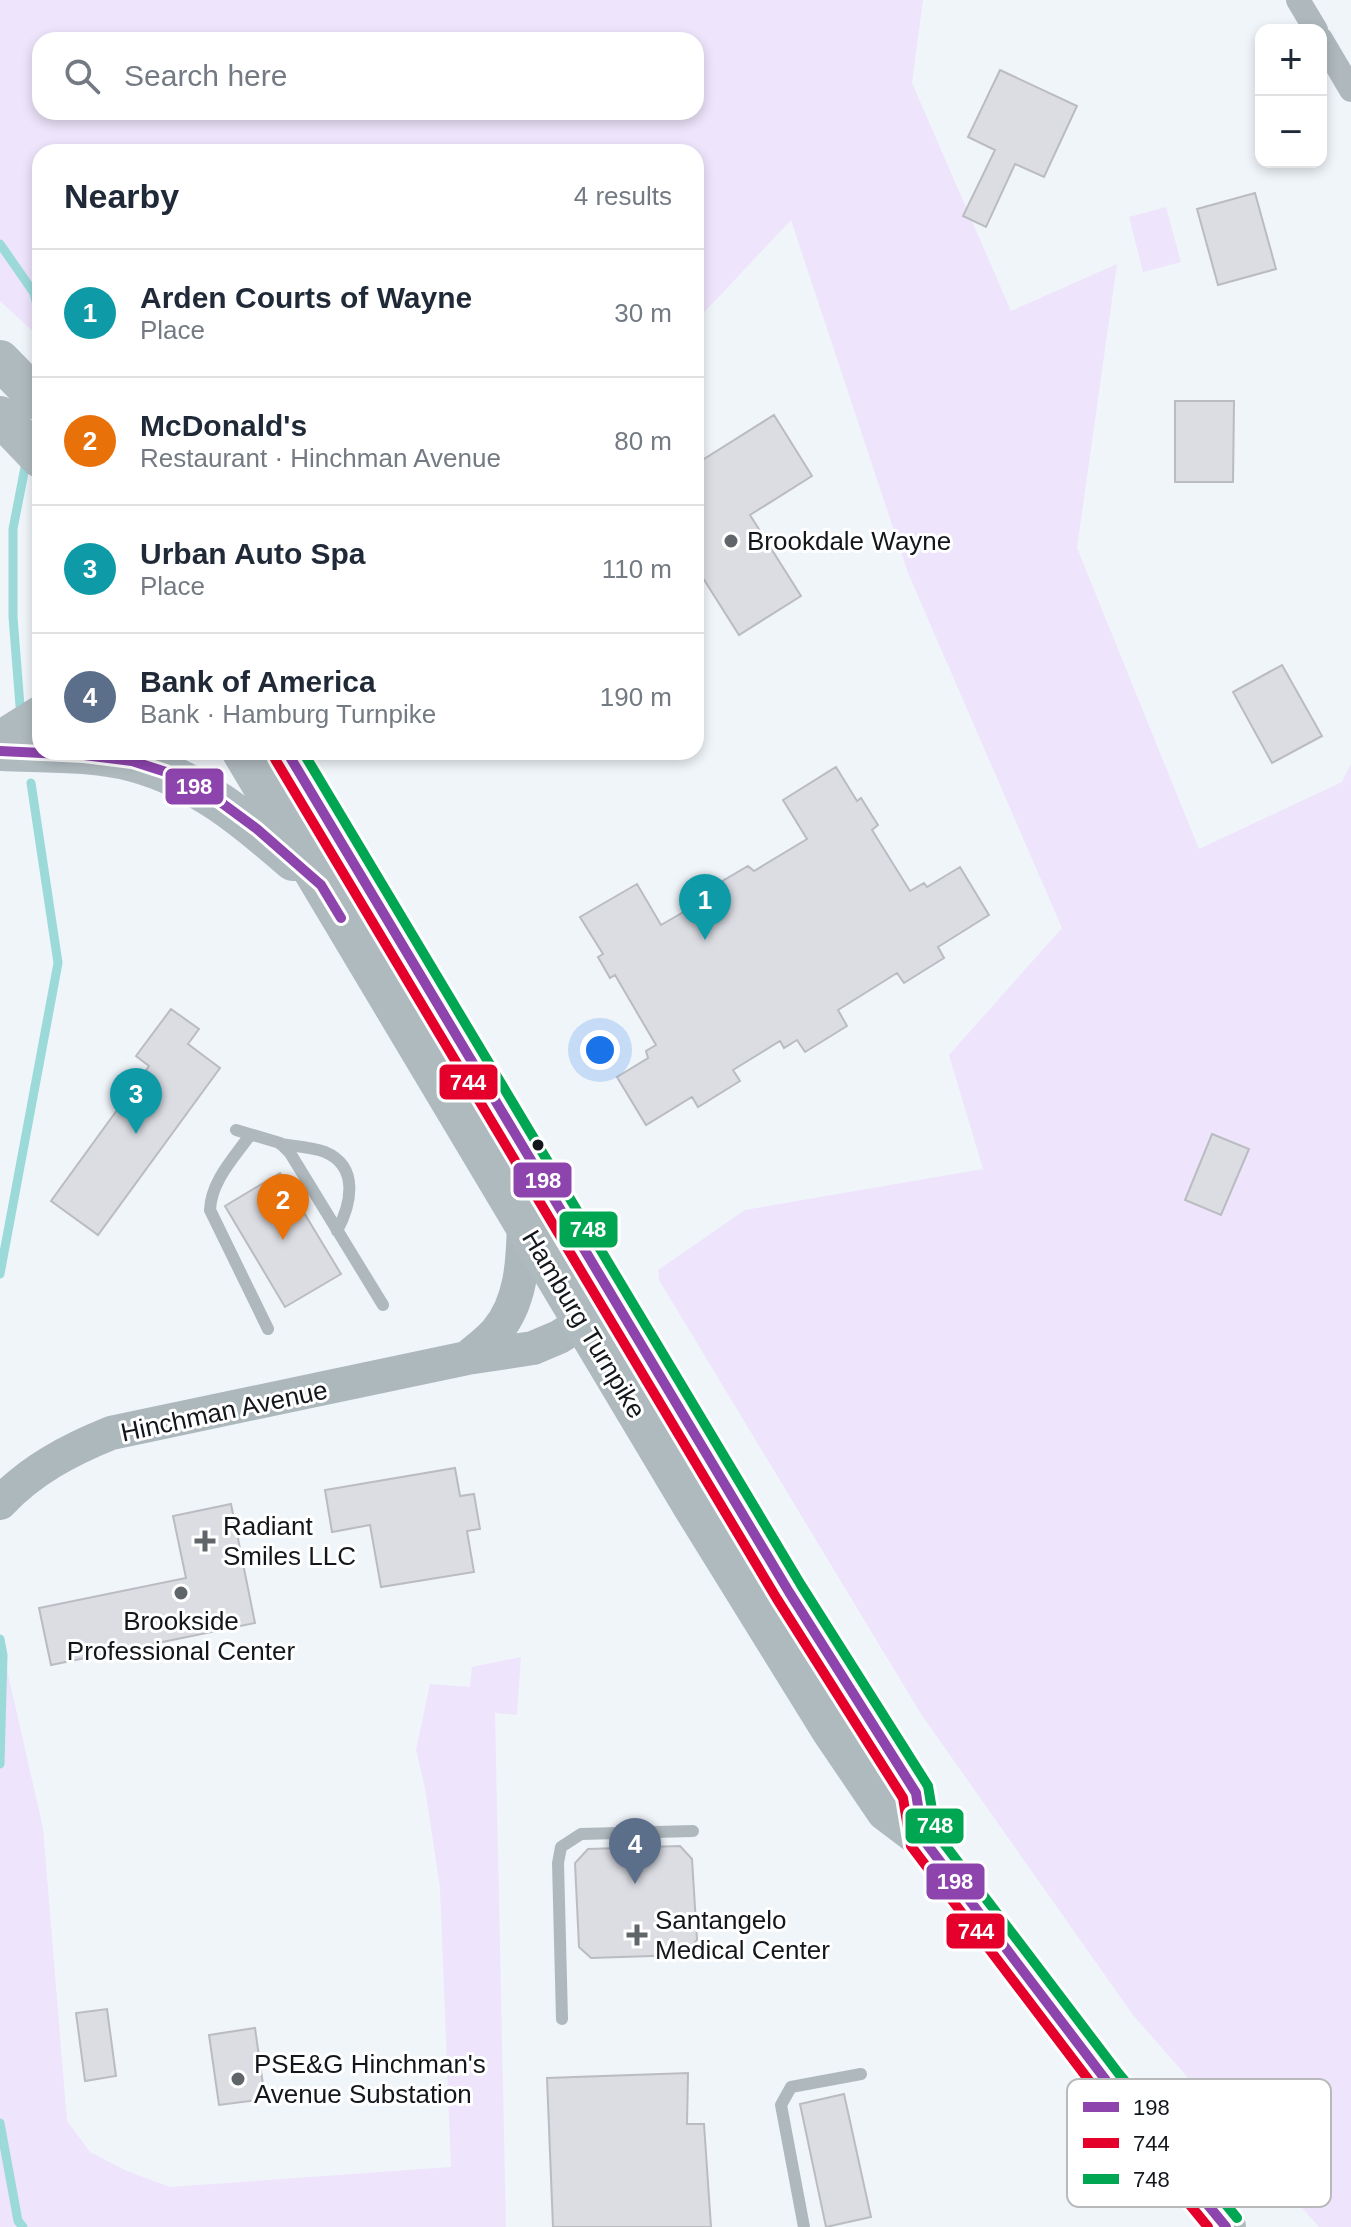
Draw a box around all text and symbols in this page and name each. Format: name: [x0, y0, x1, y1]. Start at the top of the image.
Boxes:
map controls: [1255, 24, 1327, 168]
button: +: [1255, 24, 1327, 96]
search box: [32, 32, 704, 120]
icon: search: [60, 54, 104, 98]
text: Search here: [124, 59, 287, 92]
button: −: [1255, 96, 1327, 168]
text: Nearby: [64, 177, 179, 215]
text: 4 results: [574, 181, 672, 211]
text: Arden Courts of Wayne: [140, 281, 472, 314]
text: 1: [83, 298, 97, 328]
text: 30 m: [614, 298, 672, 328]
text: Place: [140, 315, 205, 345]
text: McDonald's: [140, 409, 307, 442]
text: 2: [83, 426, 97, 456]
text: 80 m: [614, 426, 672, 456]
text: Restaurant · Hinchman Avenue: [140, 443, 501, 473]
place label: Brookdale Wayne: [747, 526, 951, 556]
marker: Brookdale Wayne: [722, 532, 740, 550]
text: Urban Auto Spa: [140, 537, 366, 570]
text: 3: [83, 554, 97, 584]
text: 110 m: [602, 554, 672, 584]
text: Place: [140, 571, 205, 601]
text: Bank of America: [140, 665, 376, 698]
text: 4: [83, 682, 97, 712]
text: 190 m: [600, 682, 672, 712]
text: Bank · Hamburg Turnpike: [140, 699, 436, 729]
line badge: 198: [164, 767, 225, 806]
text: 198: [176, 774, 212, 799]
pin: 1: [679, 874, 731, 940]
your location: [580, 1030, 620, 1070]
line badge: 744: [438, 1063, 499, 1101]
pin: 3: [110, 1068, 162, 1134]
text: 744: [450, 1070, 487, 1095]
unlabelled marker: [530, 1137, 546, 1153]
line badge: 198: [512, 1161, 573, 1199]
text: 198: [525, 1168, 561, 1193]
pin: 2: [257, 1174, 309, 1240]
line badge: 748: [558, 1210, 619, 1249]
text: 748: [570, 1217, 606, 1242]
street label: Hamburg Turnpike: [516, 1225, 652, 1423]
street label: Hinchman Avenue: [118, 1374, 330, 1448]
place label: Radiant Smiles LLC: [223, 1511, 356, 1571]
marker: Radiant Smiles LLC: [194, 1530, 216, 1552]
marker: Brookside Professional Center: [172, 1584, 190, 1602]
place label: Brookside Professional Center: [67, 1606, 296, 1666]
line badge: 748: [904, 1807, 965, 1845]
text: 748: [917, 1813, 953, 1838]
pin: 4: [609, 1818, 661, 1884]
line badge: 198: [925, 1862, 986, 1901]
text: 198: [937, 1869, 973, 1894]
place label: Santangelo Medical Center: [655, 1905, 830, 1965]
line badge: 744: [945, 1912, 1006, 1950]
text: 744: [958, 1919, 995, 1944]
marker: Santangelo Medical Center: [626, 1924, 648, 1946]
place label: PSE&G Hinchman's Avenue Substation: [254, 2049, 486, 2109]
marker: PSE&G Hinchman's Avenue Substation: [229, 2070, 247, 2088]
legend: [1067, 2079, 1331, 2207]
text: 198: [1133, 2095, 1170, 2120]
text: 744: [1133, 2131, 1170, 2156]
text: 748: [1133, 2167, 1170, 2192]

